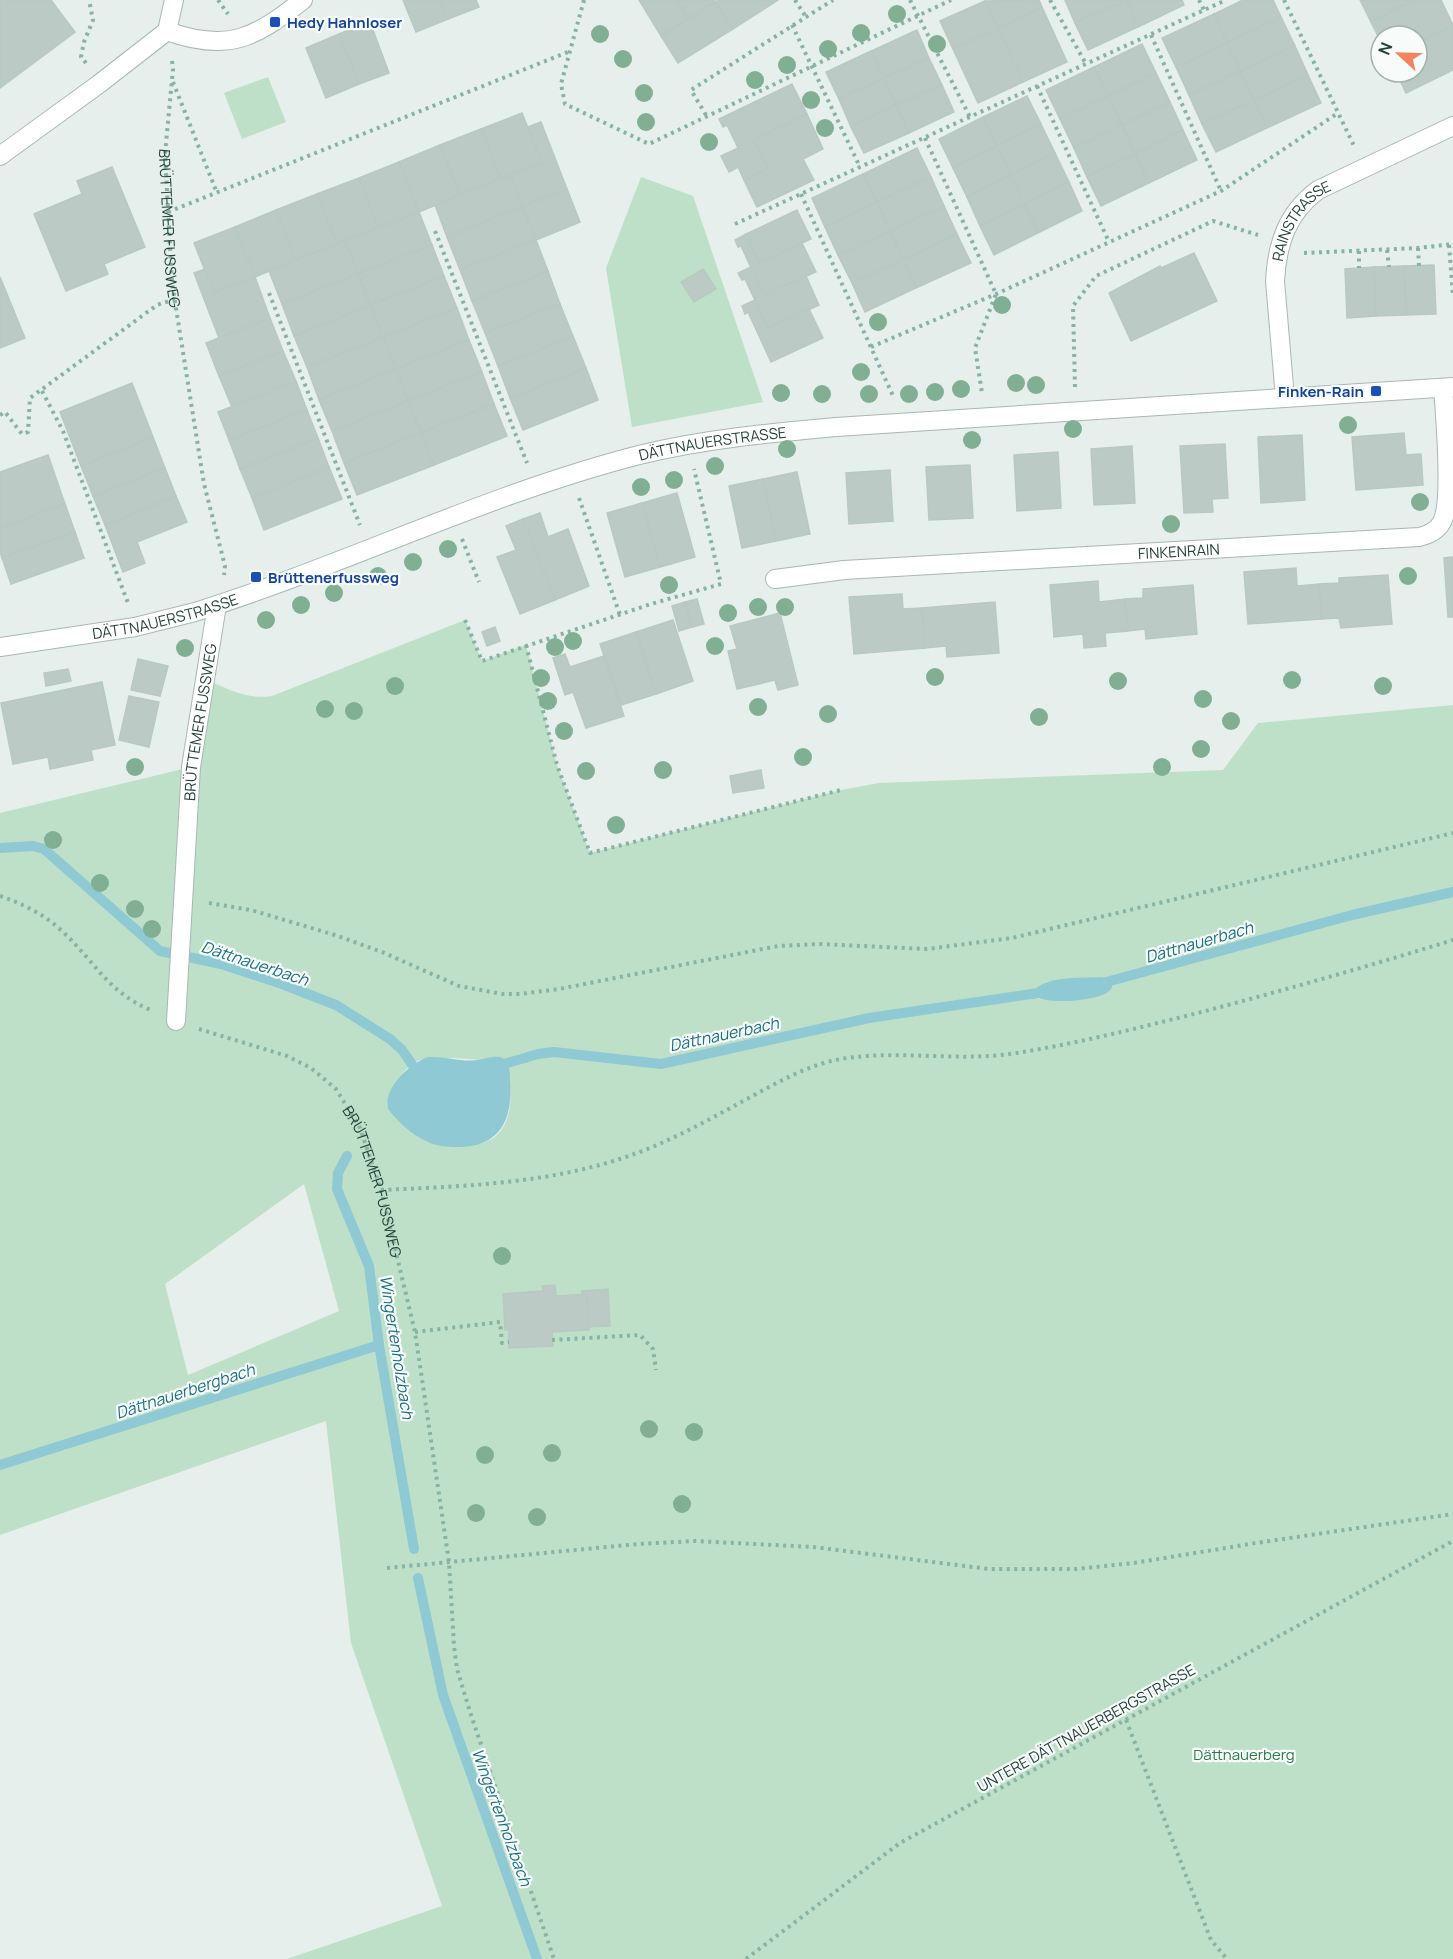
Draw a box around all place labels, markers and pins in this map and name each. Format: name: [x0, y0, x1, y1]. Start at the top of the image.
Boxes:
place label: Hedy Hahnloser: [287, 12, 402, 33]
marker: Hedy Hahnloser: [268, 15, 282, 29]
place label: Finken-Rain: [1278, 381, 1364, 402]
marker: Finken-Rain: [1369, 384, 1383, 398]
place label: Brüttenerfussweg: [268, 567, 399, 588]
marker: Brüttenerfussweg: [249, 570, 263, 584]

